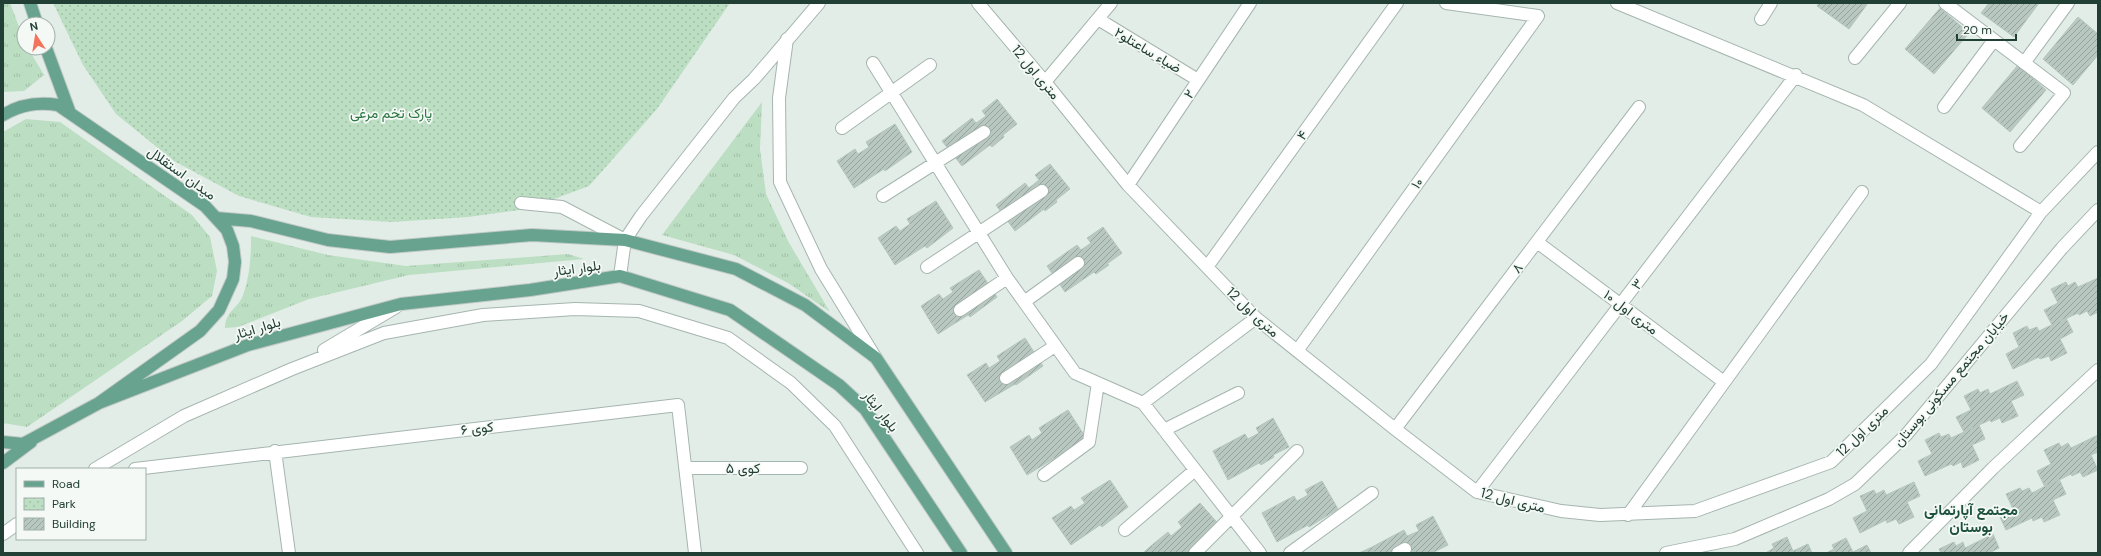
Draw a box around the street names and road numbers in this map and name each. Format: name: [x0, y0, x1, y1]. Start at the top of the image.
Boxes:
street label: ضیاء ساعتلو۲: [1111, 23, 1185, 77]
street label: 12 متری اول: [1007, 41, 1064, 104]
street label: ۲: [1179, 86, 1199, 102]
street label: ۴: [1292, 126, 1312, 144]
street label: میدان استقلال: [144, 142, 220, 205]
street label: ۱۰: [1407, 174, 1427, 192]
street label: بلوار ایثار: [551, 256, 602, 280]
street label: ۸: [1507, 259, 1527, 277]
street label: ۳: [1627, 275, 1647, 293]
street label: 12 متری اول: [1222, 283, 1283, 342]
street label: ۱۰ متری اول: [1600, 286, 1662, 339]
street label: خیابان مجتمع مسکونی بوستان: [1889, 308, 2014, 451]
street label: بلوار ایثار: [230, 312, 283, 344]
street label: بلوار ایثار: [859, 386, 903, 435]
street label: 12 متری اول: [1832, 402, 1893, 461]
street label: کوی ۶: [460, 417, 494, 439]
street label: کوی ۵: [726, 459, 760, 477]
street label: 12 متری اول: [1479, 483, 1547, 518]

